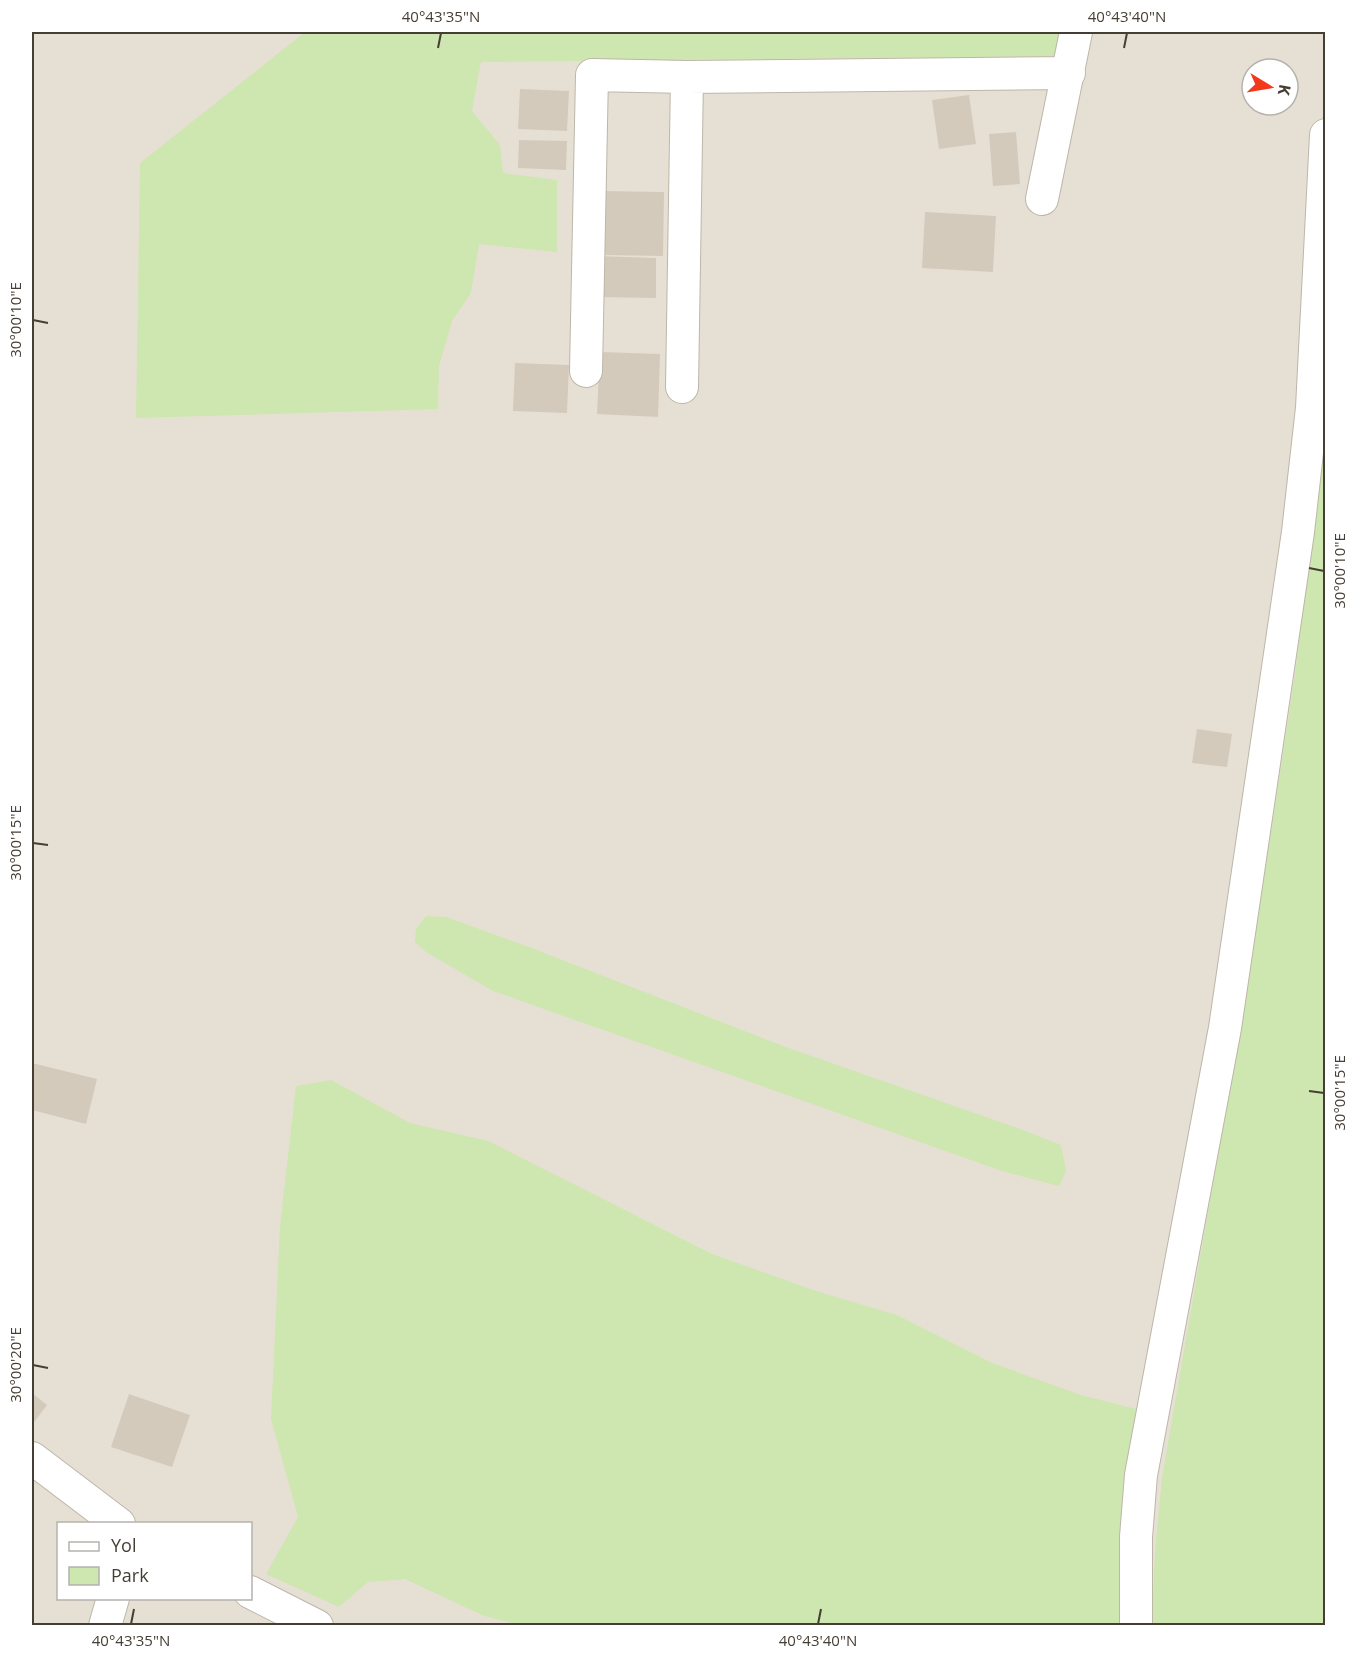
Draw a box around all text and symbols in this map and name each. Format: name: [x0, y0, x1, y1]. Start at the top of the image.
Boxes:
text: 40°43'35"N: [402, 6, 480, 26]
text: 40°43'40"N: [1088, 6, 1166, 26]
north arrow: [1240, 57, 1300, 117]
text: K: [1273, 83, 1297, 98]
text: 30°00'10"E: [5, 282, 25, 358]
text: 30°00'10"E: [1329, 533, 1349, 609]
text: 30°00'15"E: [5, 805, 25, 881]
text: 30°00'15"E: [1329, 1055, 1349, 1131]
text: 30°00'20"E: [5, 1327, 25, 1403]
legend: [57, 1522, 252, 1600]
text: Yol: [111, 1533, 136, 1557]
text: Park: [111, 1563, 149, 1587]
text: 40°43'35"N: [92, 1630, 170, 1650]
text: 40°43'40"N: [779, 1630, 857, 1650]

